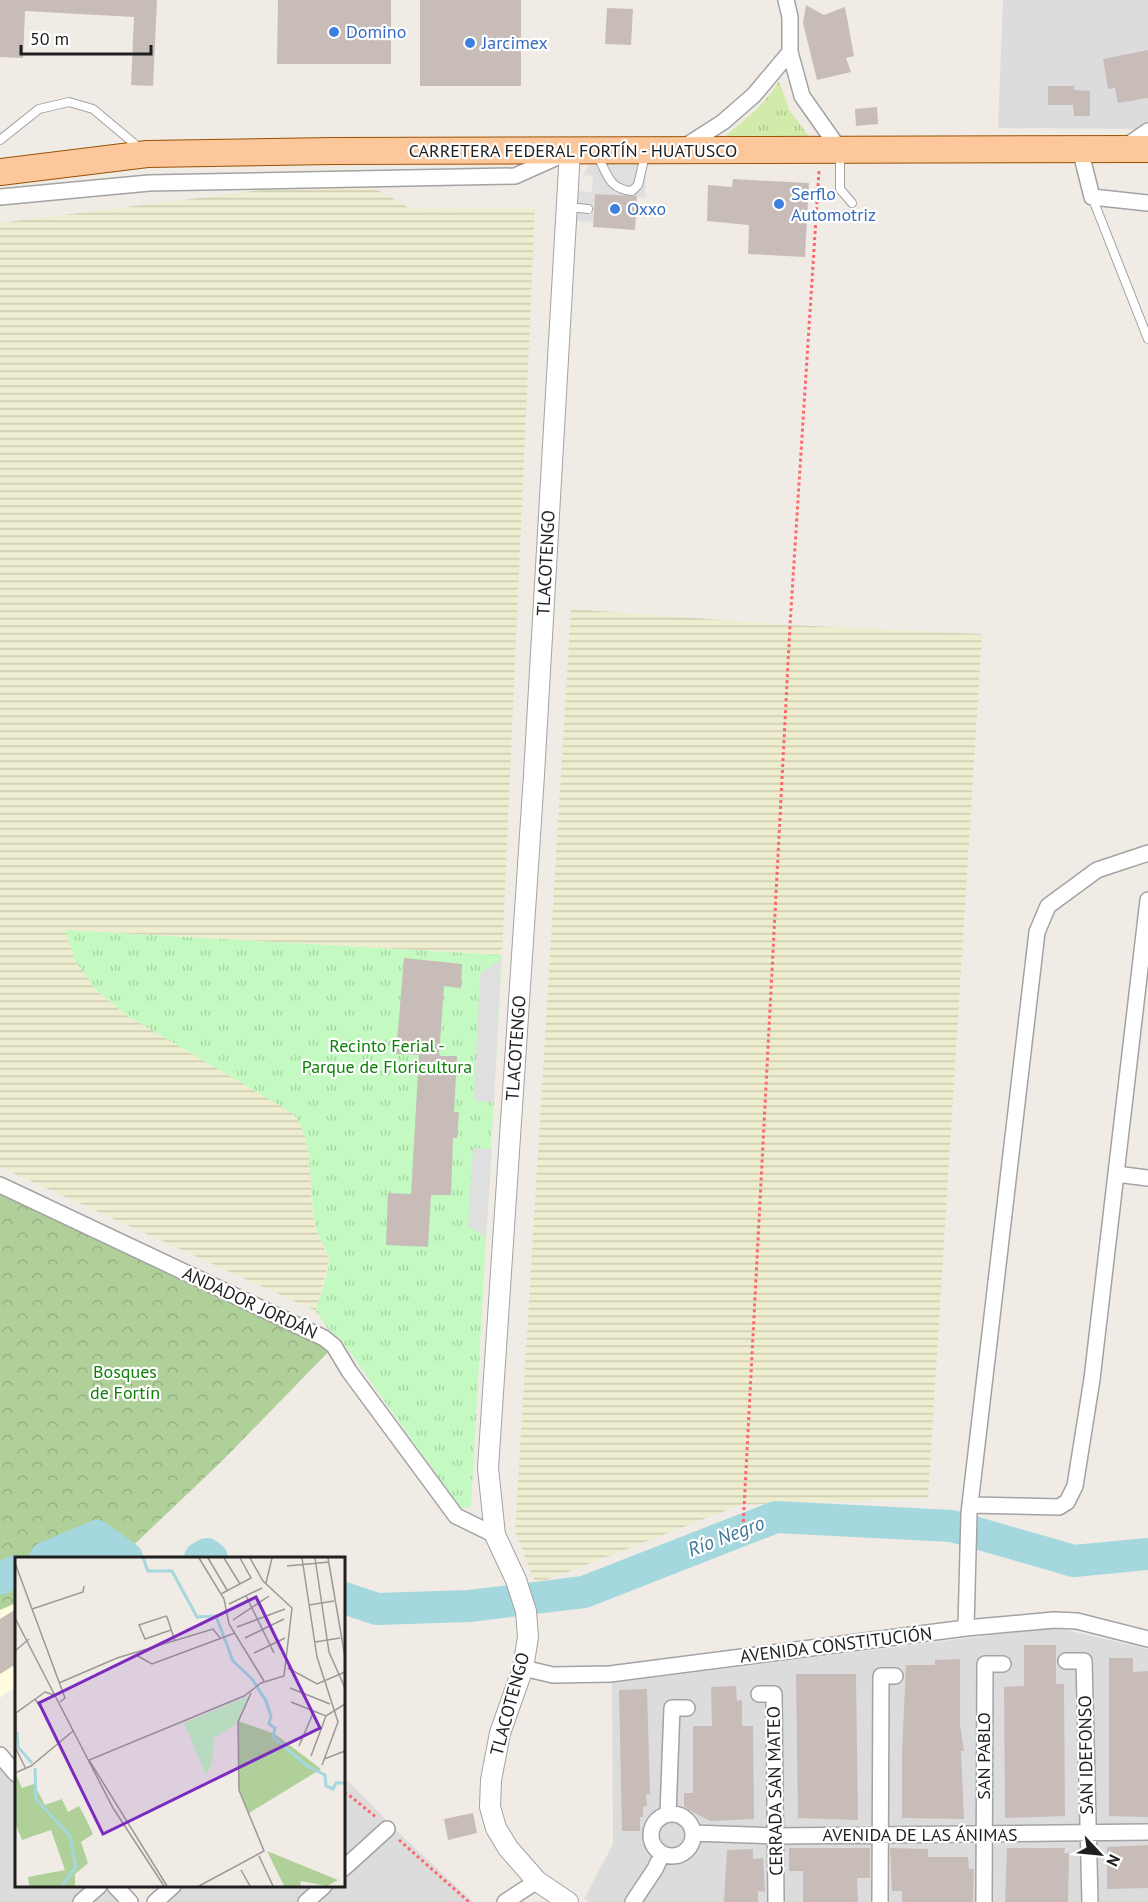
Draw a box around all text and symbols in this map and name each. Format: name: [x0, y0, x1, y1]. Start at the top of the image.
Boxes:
scale bar: [21, 18, 152, 56]
place label: Domino: [346, 20, 406, 43]
marker: Domino: [327, 25, 341, 39]
text: 50 m: [30, 27, 69, 50]
place label: Jarcimex: [481, 31, 548, 54]
marker: Jarcimex: [463, 36, 477, 50]
street label: CARRETERA FEDERAL FORTÍN - HUATUSCO: [409, 139, 737, 162]
place label: Serflo Automotriz: [791, 182, 876, 226]
place label: Oxxo: [627, 197, 666, 220]
marker: Serflo Automotriz: [772, 197, 786, 211]
marker: Oxxo: [608, 202, 622, 216]
street label: TLACOTENGO: [531, 510, 560, 616]
street label: TLACOTENGO: [500, 994, 531, 1102]
park label: Recinto Ferial - Parque de Floricultura: [302, 1034, 472, 1078]
street label: ANDADOR JORDÁN: [179, 1261, 321, 1344]
park label: Bosques de Fortín: [90, 1360, 160, 1404]
water label: Río Negro: [684, 1509, 768, 1563]
inset map: [15, 1557, 345, 1887]
street label: AVENIDA CONSTITUCIÓN: [738, 1621, 933, 1668]
street label: TLACOTENGO: [485, 1650, 534, 1758]
street label: SAN IDEFONSO: [1073, 1695, 1098, 1815]
street label: CERRADA SAN MATEO: [762, 1706, 787, 1876]
street label: SAN PABLO: [972, 1712, 995, 1800]
street label: AVENIDA DE LAS ÁNIMAS: [822, 1823, 1018, 1846]
north arrow: [1070, 1824, 1130, 1884]
text: N: [1102, 1851, 1125, 1870]

